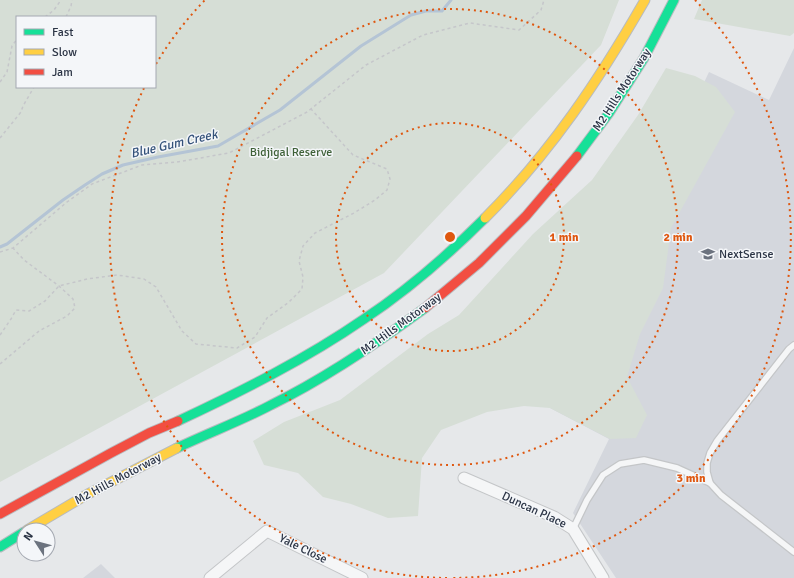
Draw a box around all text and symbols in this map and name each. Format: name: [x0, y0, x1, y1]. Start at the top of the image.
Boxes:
legend: [16, 16, 156, 88]
text: Fast: [52, 25, 73, 40]
text: Slow: [52, 45, 77, 60]
street label: M2 Hills Motorway: [590, 45, 655, 134]
text: Jam: [52, 65, 73, 80]
water label: Blue Gum Creek: [129, 126, 220, 162]
park label: Bidjigal Reserve: [250, 145, 332, 160]
centre of rings: [443, 230, 457, 244]
text: 1 min: [550, 230, 579, 245]
text: 2 min: [664, 230, 693, 245]
school or university icon: NextSense: [700, 246, 716, 262]
place label: NextSense: [719, 247, 773, 262]
street label: M2 Hills Motorway: [358, 290, 445, 358]
street label: M2 Hills Motorway: [72, 450, 164, 508]
text: 3 min: [677, 471, 706, 486]
street label: Duncan Place: [499, 488, 569, 532]
north arrow: [16, 522, 56, 562]
text: N: [21, 529, 36, 543]
street label: Yale Close: [276, 531, 330, 567]

